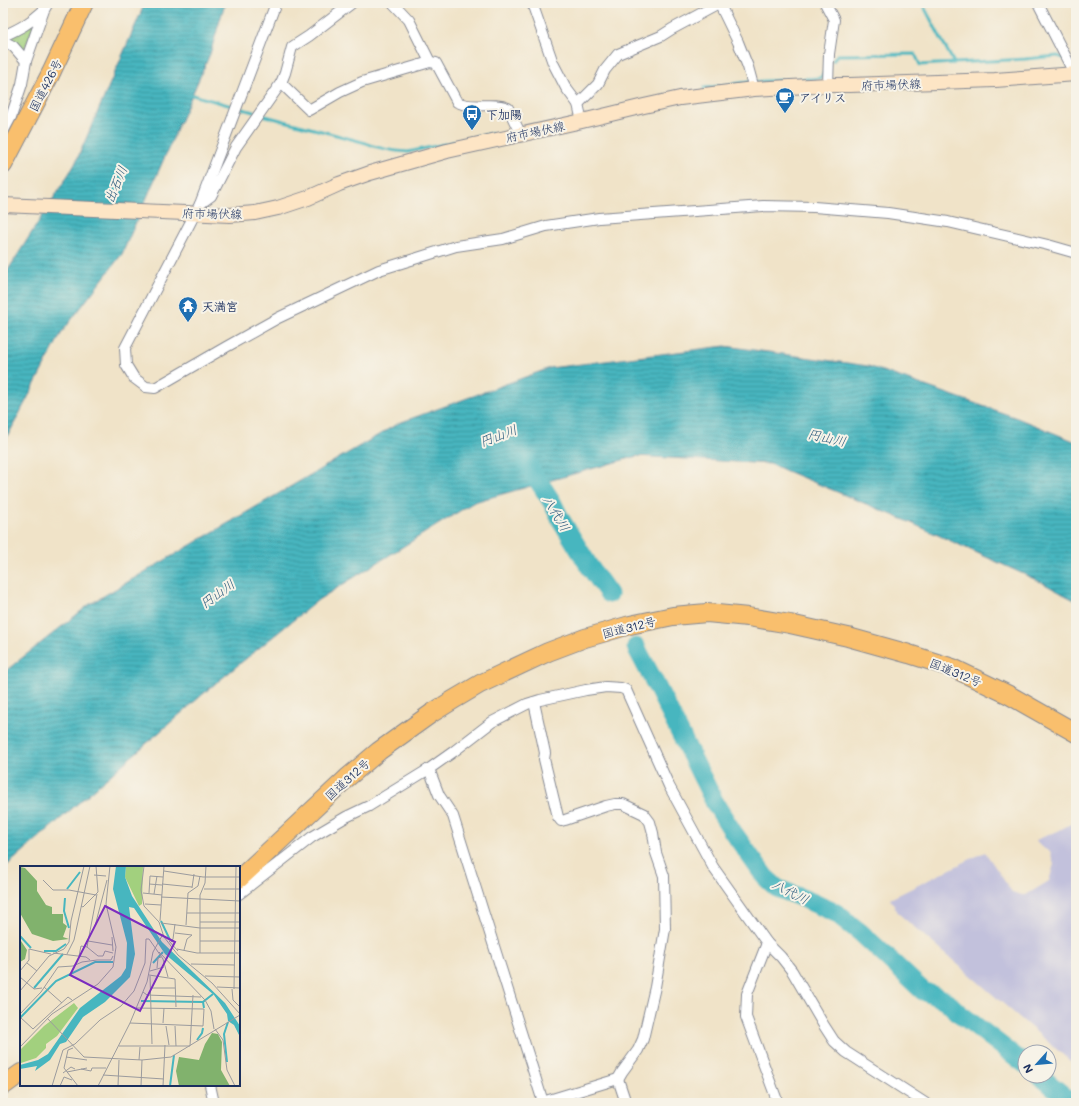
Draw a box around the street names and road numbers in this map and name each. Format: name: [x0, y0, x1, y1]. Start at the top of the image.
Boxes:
street label: 国道426号: [25, 56, 65, 114]
street label: 府市場伏線: [861, 75, 921, 93]
street label: 府市場伏線: [504, 117, 566, 145]
street label: 府市場伏線: [182, 204, 242, 222]
street label: 国道312号: [600, 613, 658, 641]
street label: 国道312号: [927, 654, 985, 690]
street label: 国道312号: [321, 755, 373, 803]

